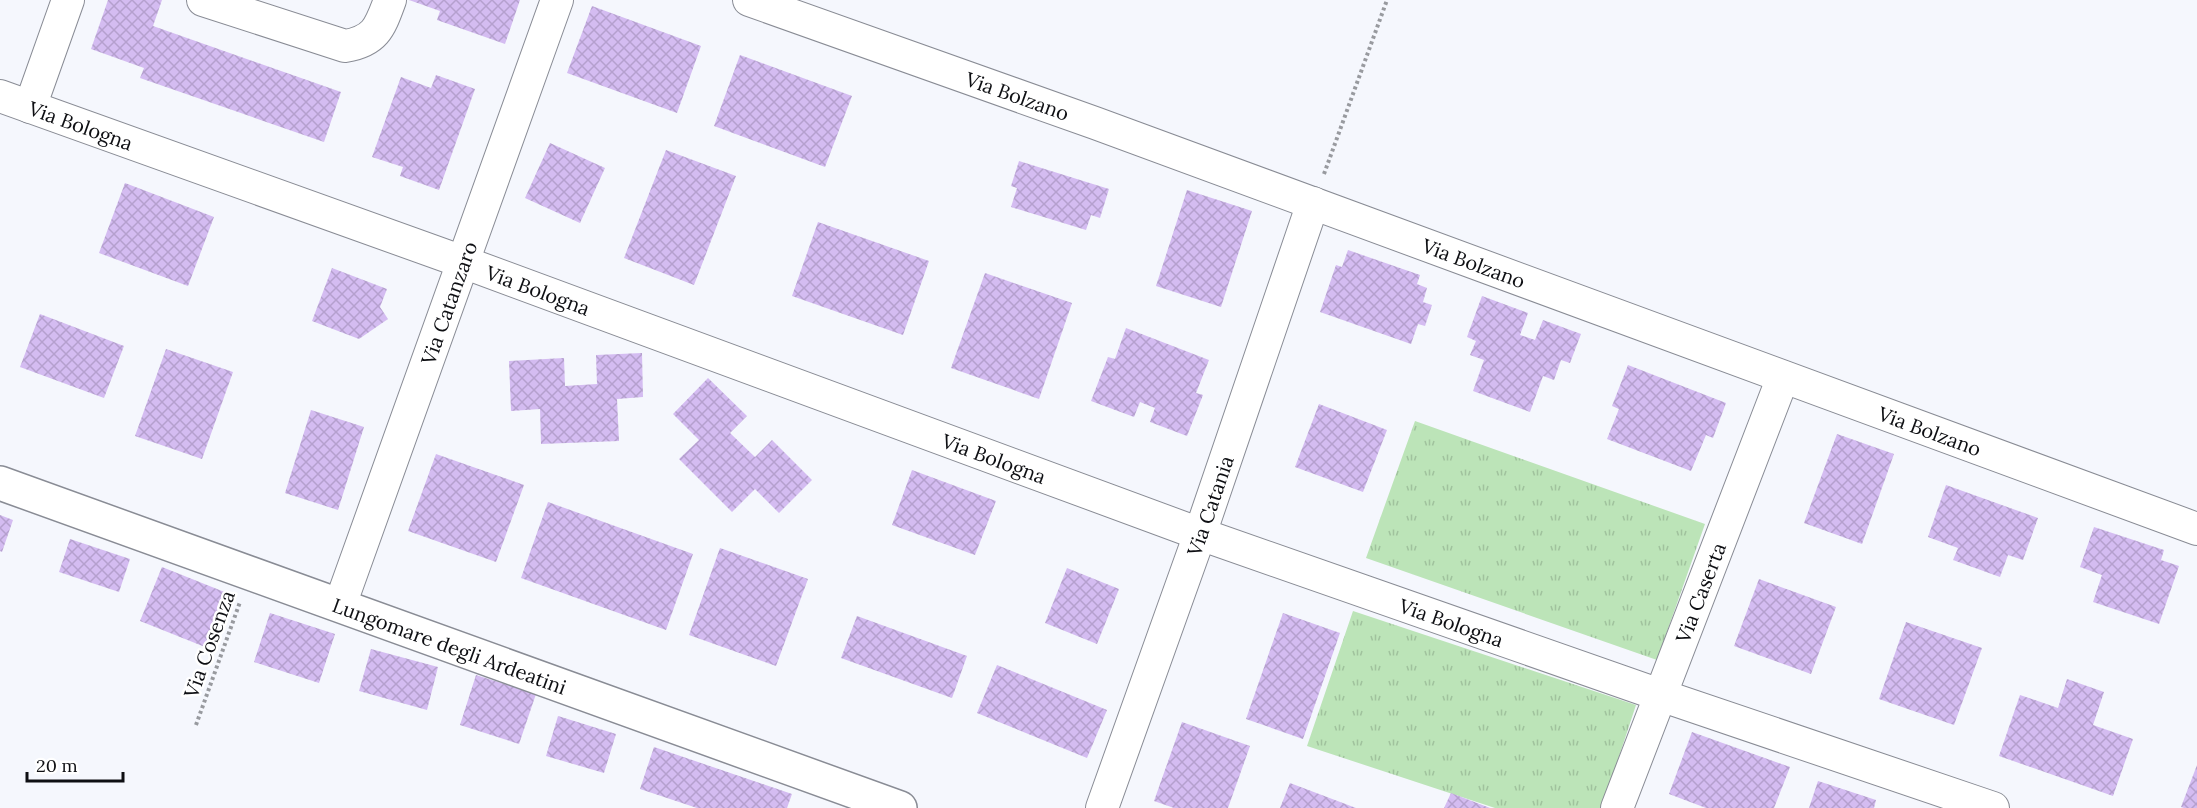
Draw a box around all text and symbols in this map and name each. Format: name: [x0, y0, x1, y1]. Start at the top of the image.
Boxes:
street label: Via Bolzano: [962, 65, 1073, 125]
street label: Via Bologna: [25, 95, 136, 155]
street label: Via Bolzano: [1418, 232, 1529, 293]
street label: Via Catanzaro: [414, 238, 482, 369]
street label: Via Bologna: [482, 259, 594, 320]
street label: Via Bolzano: [1874, 400, 1985, 461]
street label: Via Bologna: [938, 427, 1050, 489]
street label: Via Catania: [1180, 452, 1238, 560]
street label: Via Caserta: [1669, 539, 1731, 647]
street label: Via Cosenza: [178, 587, 240, 702]
street label: Lungomare degli Ardeatini: [329, 592, 570, 699]
street label: Via Bologna: [1395, 592, 1507, 652]
scale bar: [27, 745, 123, 783]
text: 20 m: [36, 754, 78, 777]

